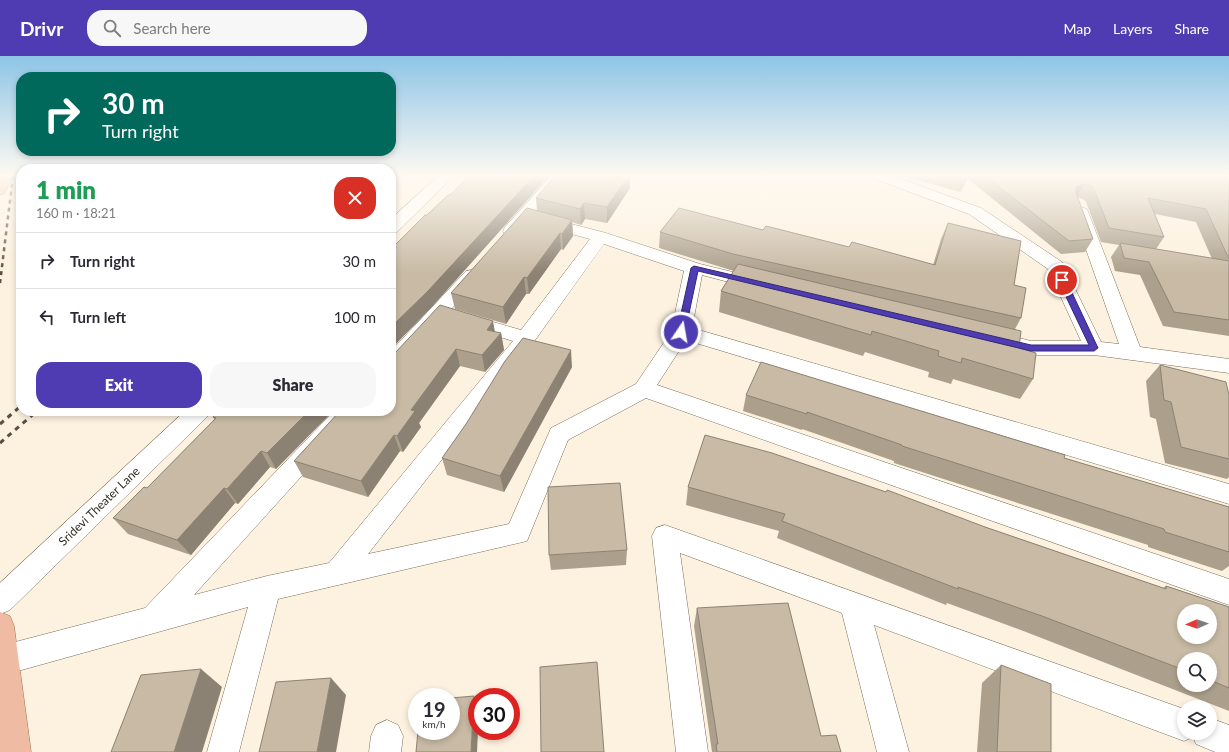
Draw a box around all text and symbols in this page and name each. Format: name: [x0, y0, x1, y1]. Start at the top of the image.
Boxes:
search box: [87, 10, 367, 46]
text: Drivr: [20, 17, 63, 40]
icon: search: [101, 17, 123, 39]
text: Search here: [133, 19, 211, 37]
text: Map: [1063, 20, 1091, 37]
text: Layers: [1113, 20, 1153, 37]
text: Share: [1175, 20, 1209, 37]
text: 30 m: [102, 86, 165, 120]
icon: right: [36, 88, 88, 140]
text: Turn right: [102, 120, 179, 142]
text: 1 min: [36, 175, 96, 204]
button: close: [334, 177, 376, 219]
text: 160 m · 18:21: [36, 205, 116, 221]
icon: right: [36, 250, 58, 272]
text: Turn right: [70, 252, 135, 270]
text: 30 m: [342, 252, 376, 270]
pin: [1045, 263, 1079, 297]
icon: arrive: [1051, 269, 1073, 291]
icon: left: [36, 306, 58, 328]
text: Turn left: [70, 308, 126, 326]
text: 100 m: [334, 308, 376, 326]
position arrow: [660, 311, 702, 353]
button: Exit: [36, 362, 202, 408]
button: Share: [210, 362, 376, 408]
street label: Sridevi Theater Lane: [55, 463, 143, 549]
north arrow: [1177, 604, 1217, 644]
map controls: [1177, 604, 1217, 740]
button: search: [1177, 652, 1217, 692]
speed limit sign: 30: [468, 688, 520, 740]
text: 19: [422, 697, 446, 721]
button: layers: [1177, 700, 1217, 740]
text: km/h: [422, 718, 446, 730]

